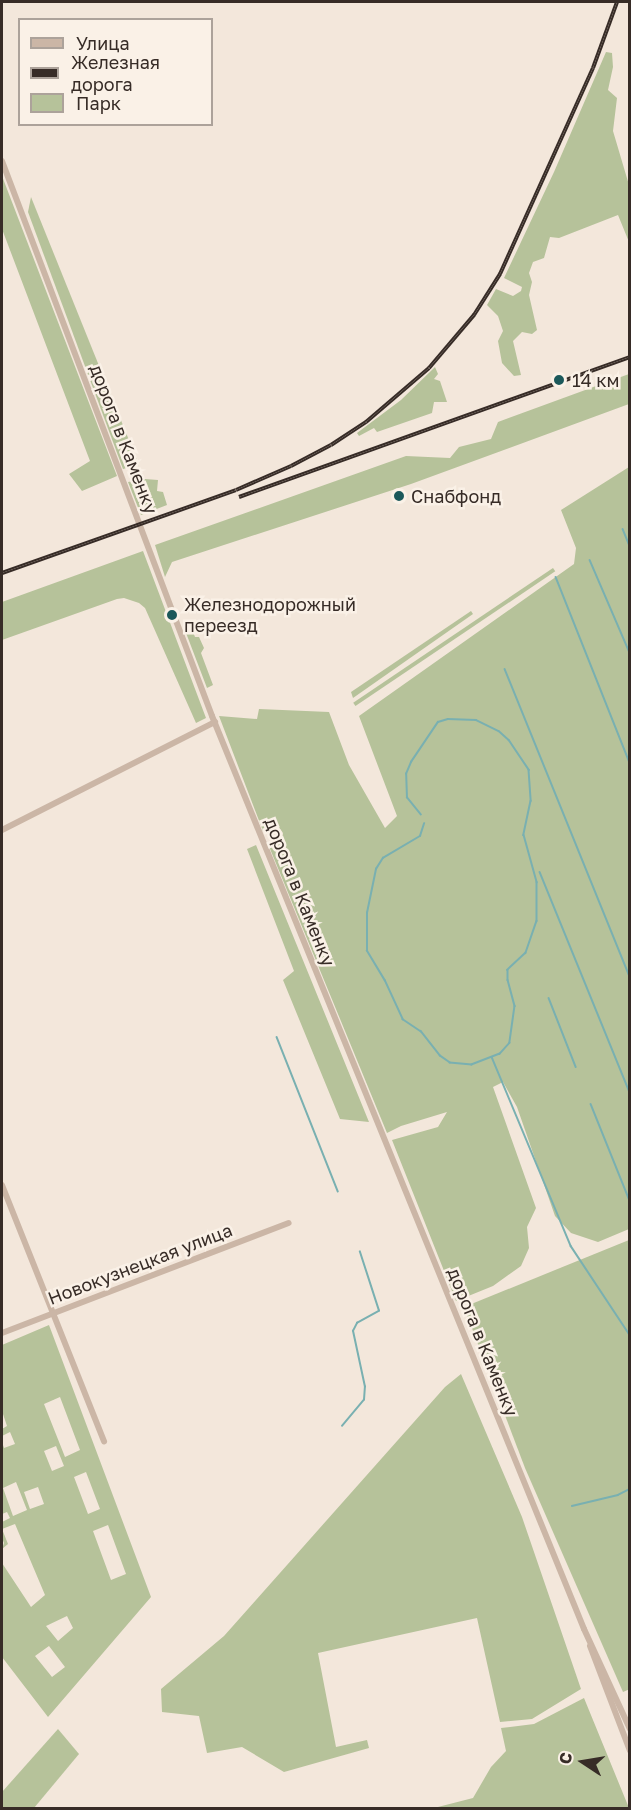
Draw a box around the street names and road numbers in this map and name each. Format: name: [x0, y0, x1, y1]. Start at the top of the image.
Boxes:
street label: дорога в Каменку: [86, 361, 162, 517]
street label: дорога в Каменку: [260, 815, 340, 969]
street label: Новокузнецкая улица: [45, 1219, 235, 1309]
street label: дорога в Каменку: [443, 1265, 523, 1419]

